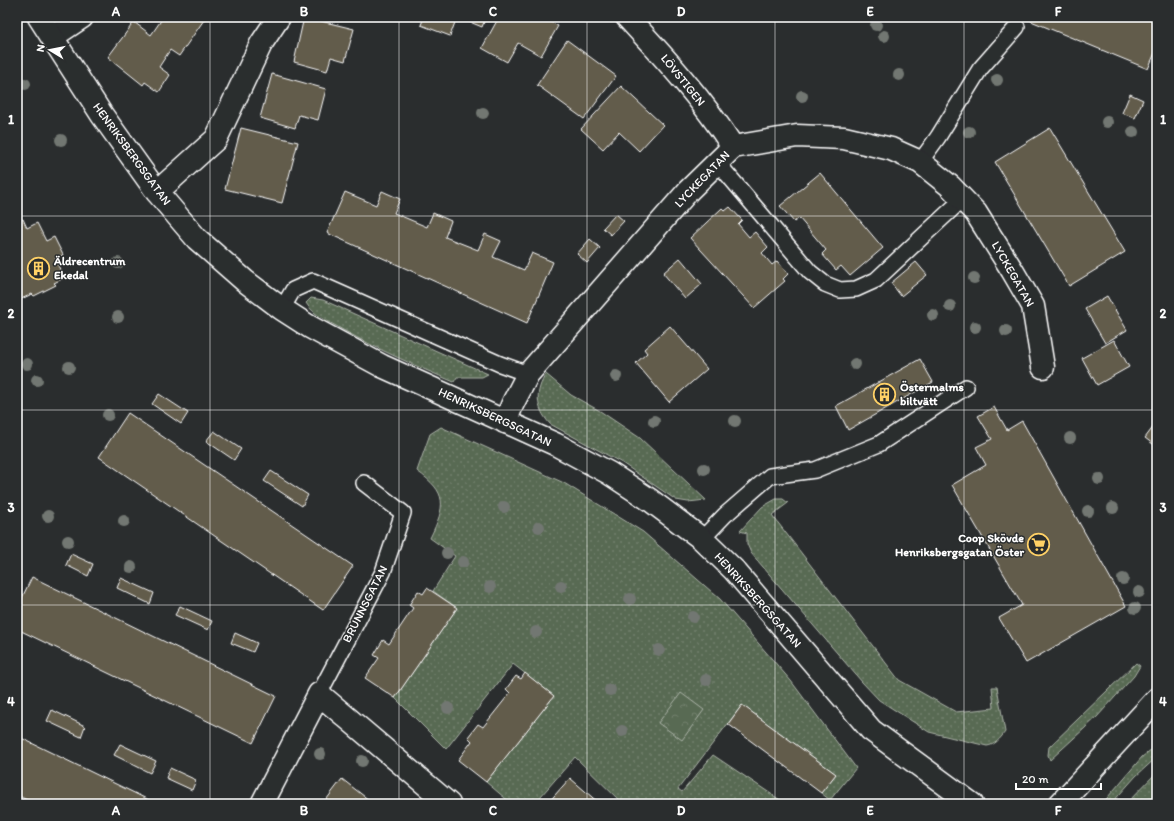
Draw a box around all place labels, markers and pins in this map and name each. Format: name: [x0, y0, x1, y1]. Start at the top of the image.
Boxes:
place label: Äldrecentrum Ekedal: [53, 254, 126, 282]
building icon: Äldrecentrum Ekedal: [25, 255, 51, 281]
place label: Östermalms biltvätt: [900, 380, 965, 408]
building icon: Östermalms biltvätt: [871, 381, 897, 407]
place label: Coop Skövde Henriksbergsgatan Öster: [895, 531, 1024, 560]
supermarket icon: Coop Skövde Henriksbergsgatan Öster: [1026, 532, 1052, 558]

